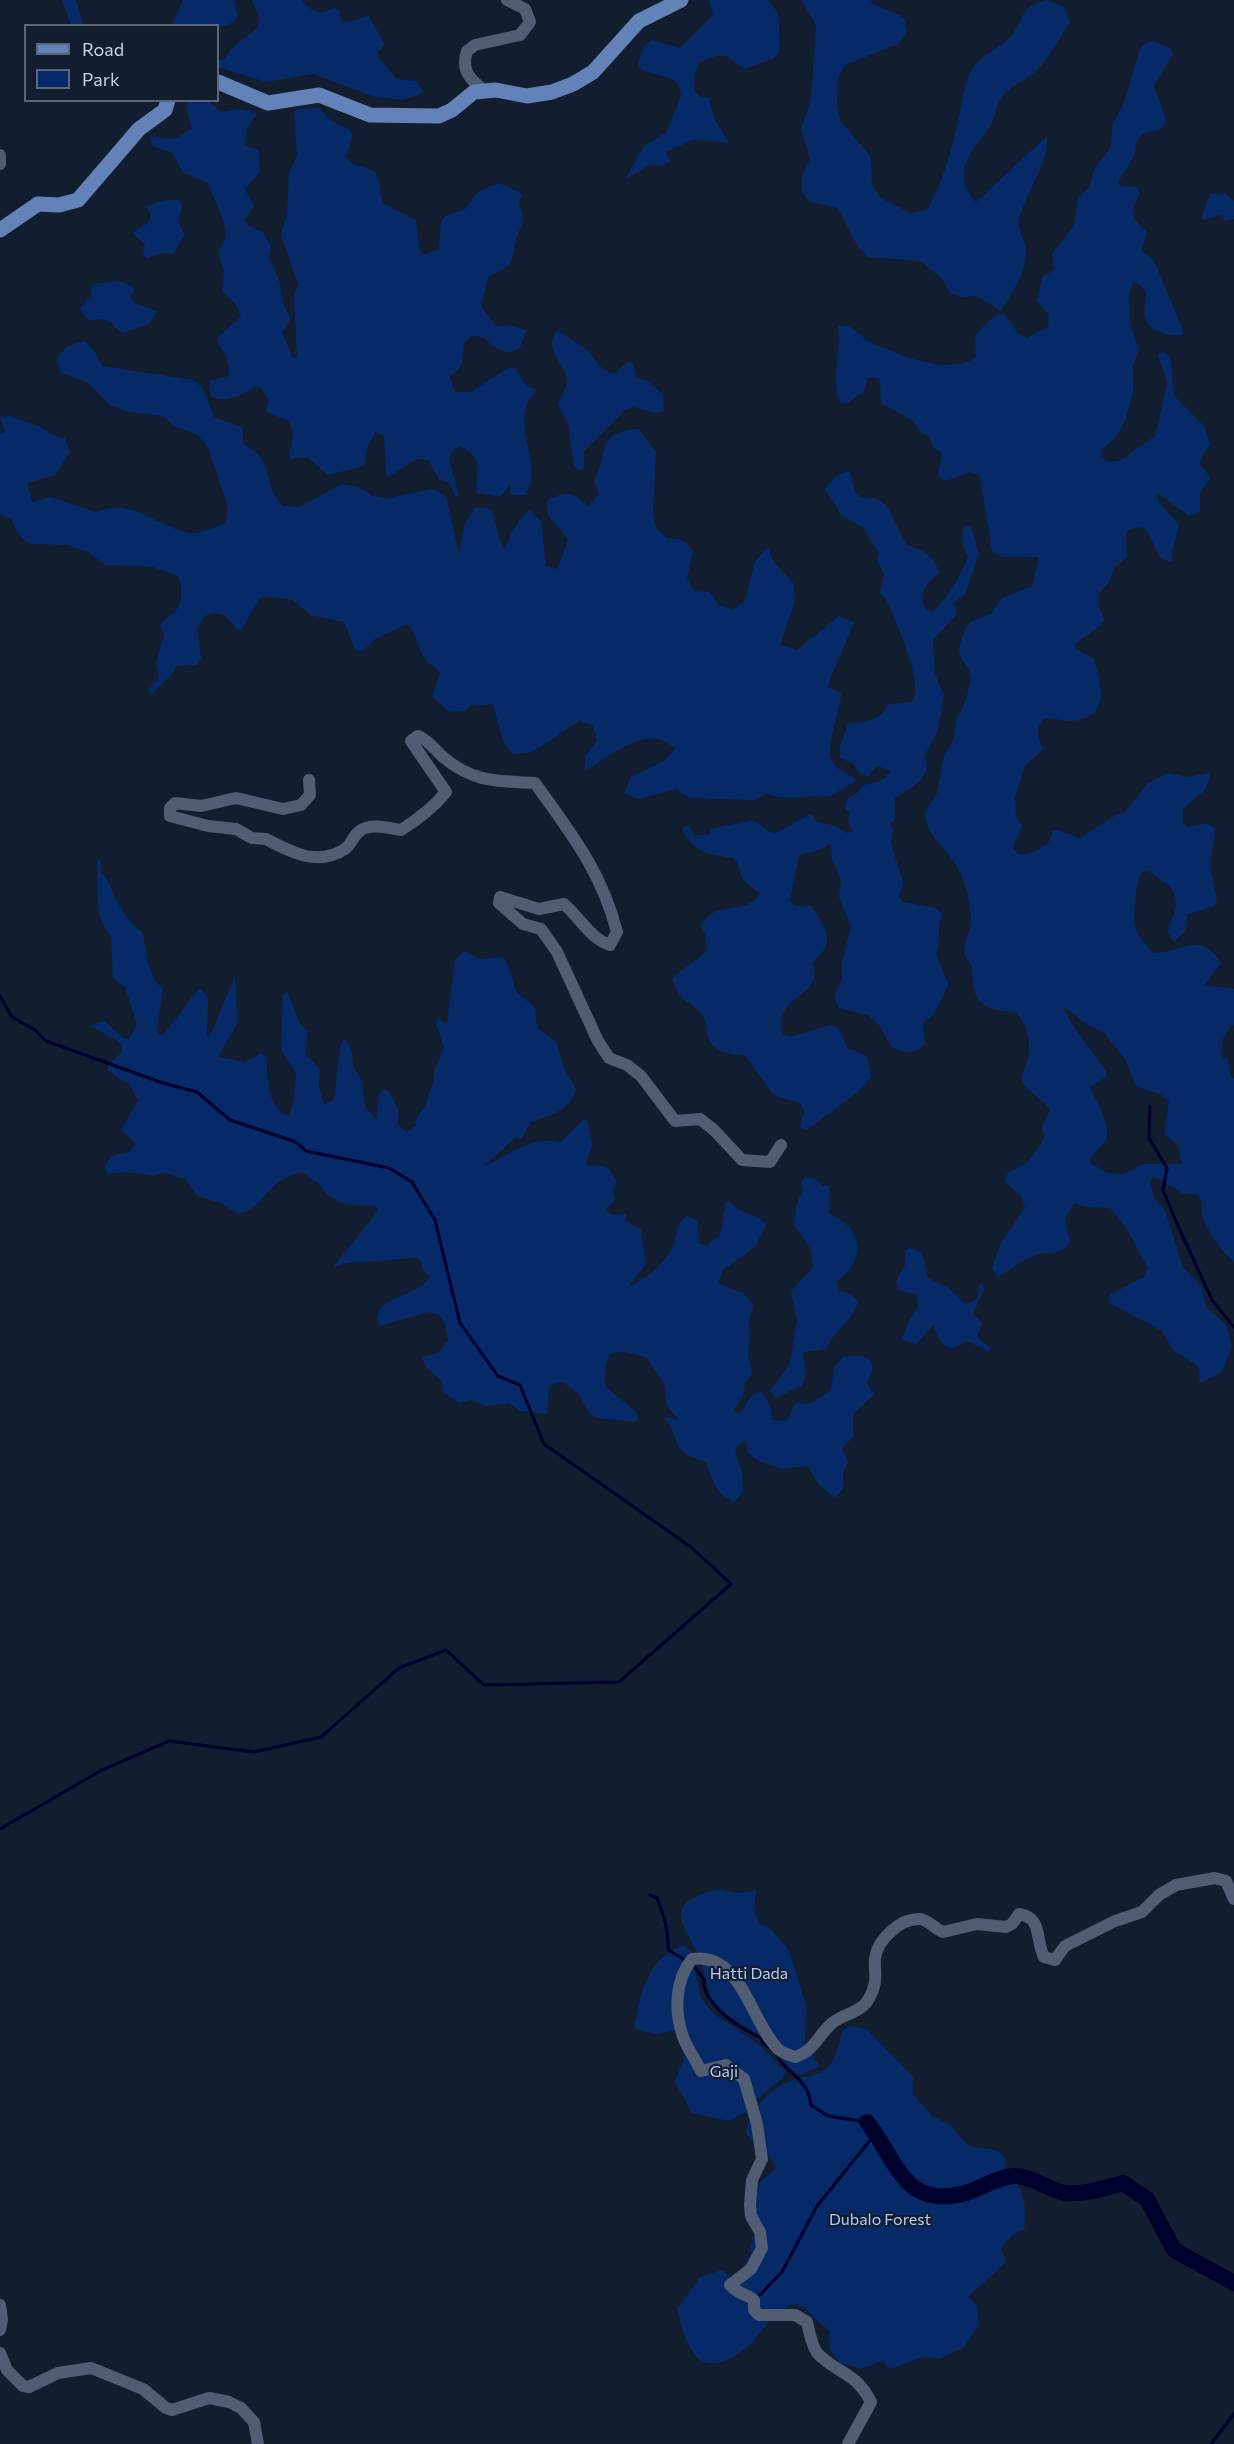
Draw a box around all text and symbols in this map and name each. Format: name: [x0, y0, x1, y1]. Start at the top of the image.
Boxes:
legend: [24, 24, 219, 102]
text: Road: [82, 38, 124, 60]
text: Park: [82, 68, 120, 90]
park label: Hatti Dada: [710, 1964, 788, 1984]
park label: Gaji: [710, 2062, 738, 2082]
park label: Dubalo Forest: [829, 2210, 931, 2230]

